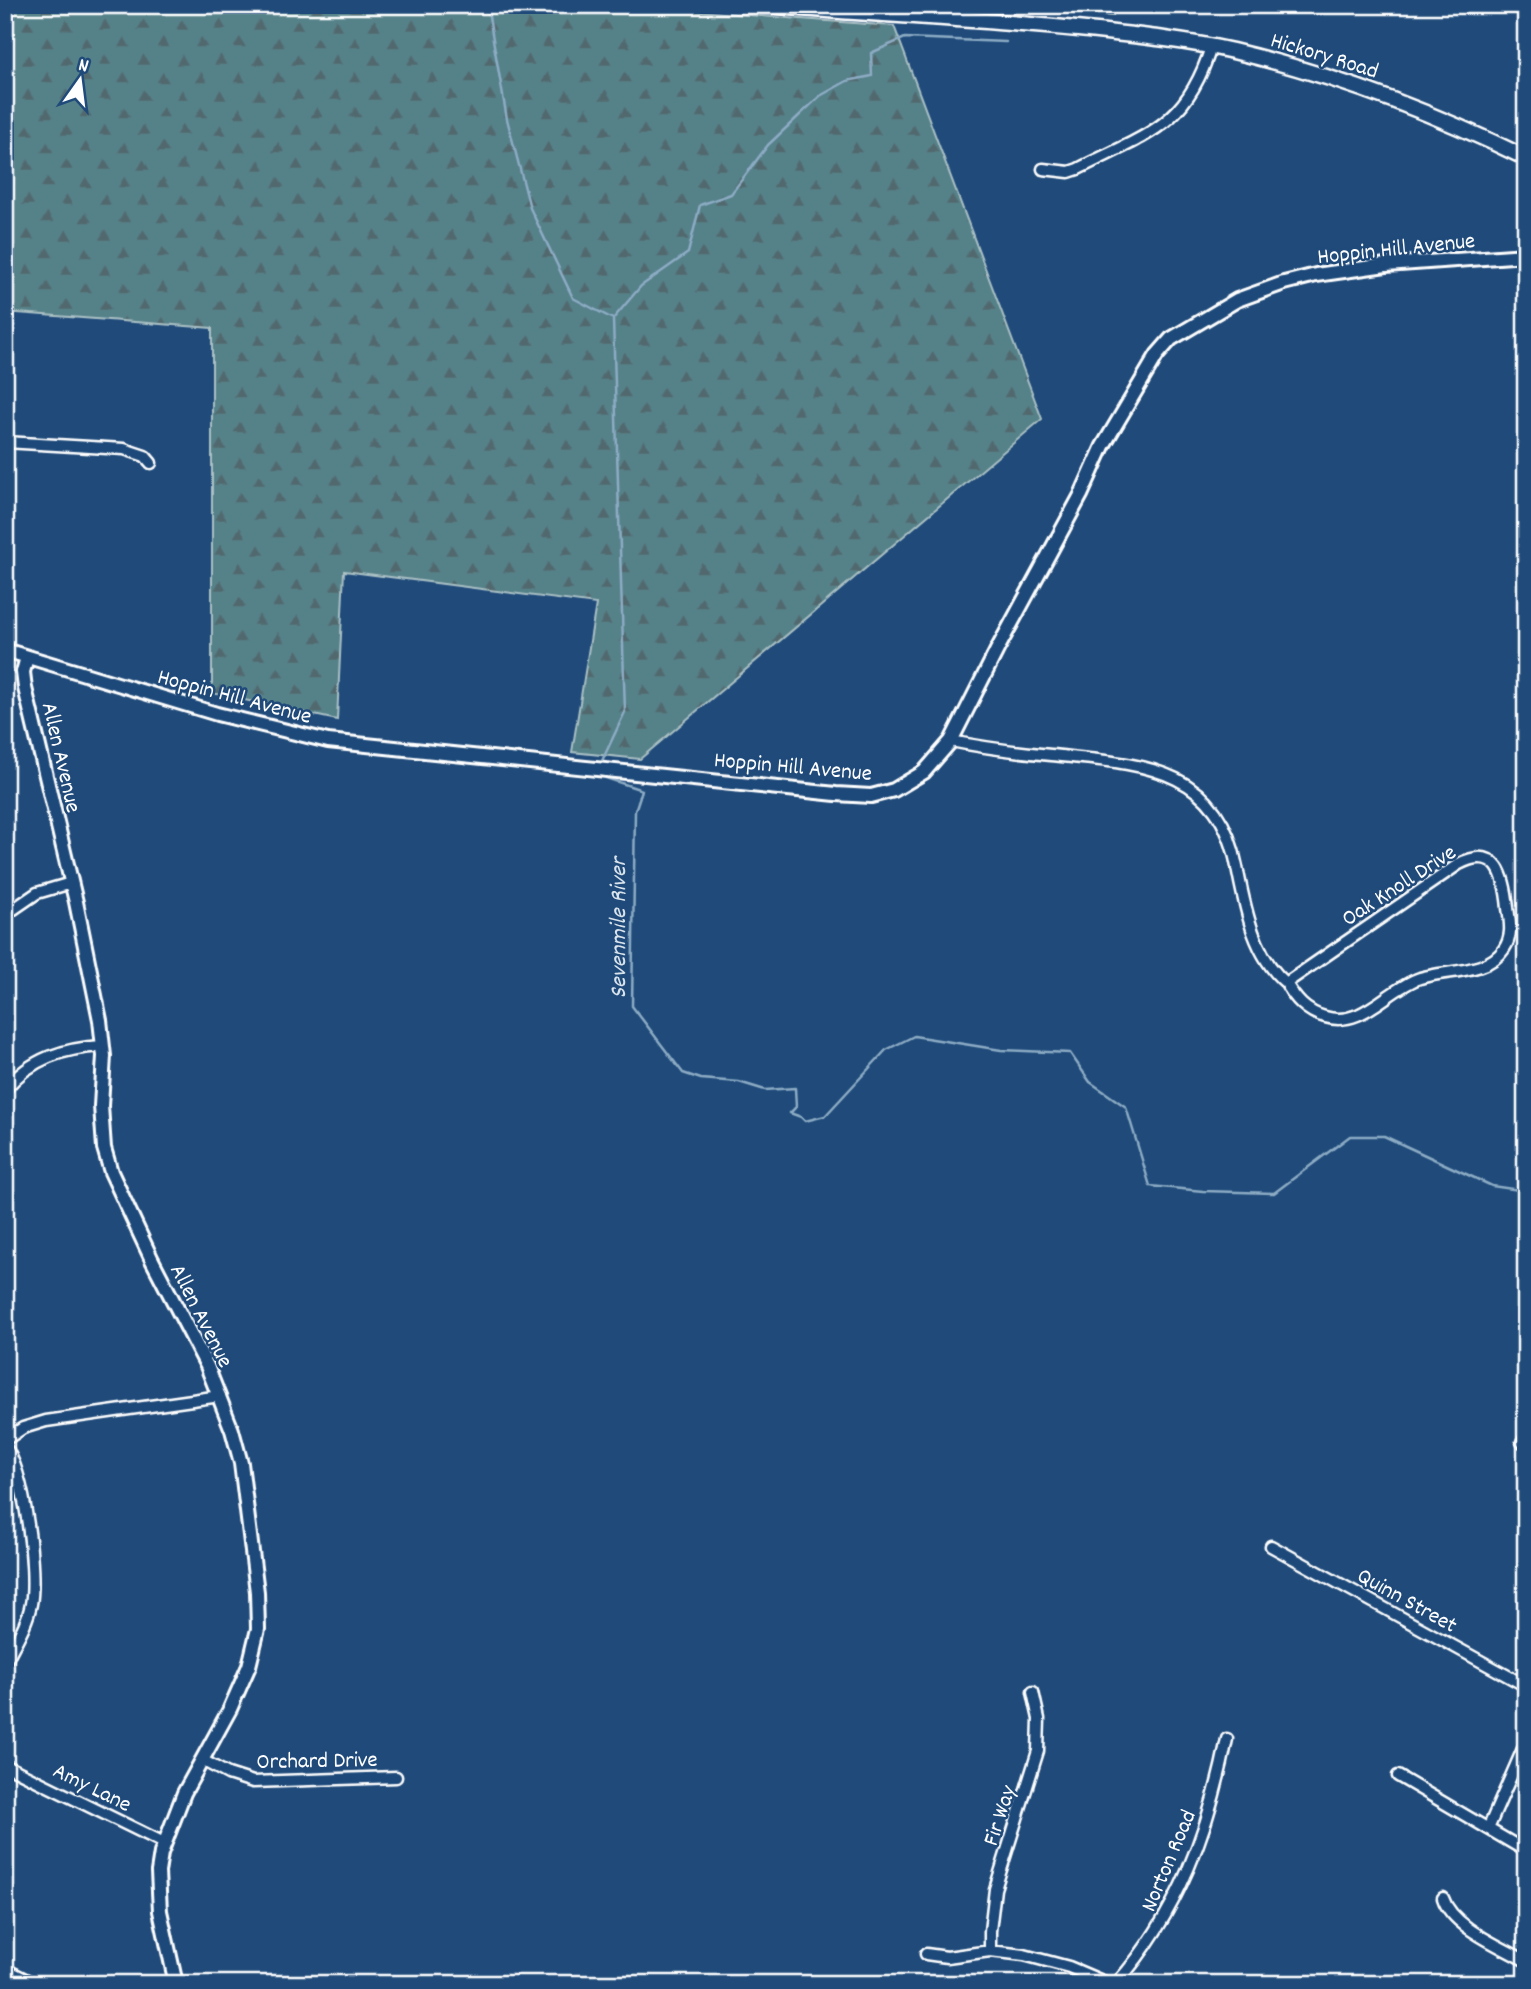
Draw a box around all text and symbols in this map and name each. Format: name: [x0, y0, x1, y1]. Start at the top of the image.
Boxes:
street label: Hickory Road: [1266, 25, 1382, 89]
north arrow: [46, 46, 116, 116]
text: N: [75, 53, 91, 81]
street label: Hoppin Hill Avenue: [1316, 226, 1477, 275]
street label: Hoppin Hill Avenue: [153, 662, 315, 735]
street label: Allen Avenue: [31, 699, 88, 816]
street label: Hoppin Hill Avenue: [712, 745, 873, 792]
street label: Oak Knoll Drive: [1336, 838, 1464, 936]
water label: Sevenmile River: [603, 854, 637, 999]
street label: Allen Avenue: [160, 1259, 240, 1374]
street label: Quinn Street: [1350, 1561, 1462, 1643]
street label: Orchard Drive: [256, 1745, 378, 1780]
street label: Amy Lane: [47, 1756, 136, 1822]
street label: Fir Way: [976, 1781, 1027, 1850]
street label: Norton Road: [1134, 1805, 1206, 1917]

